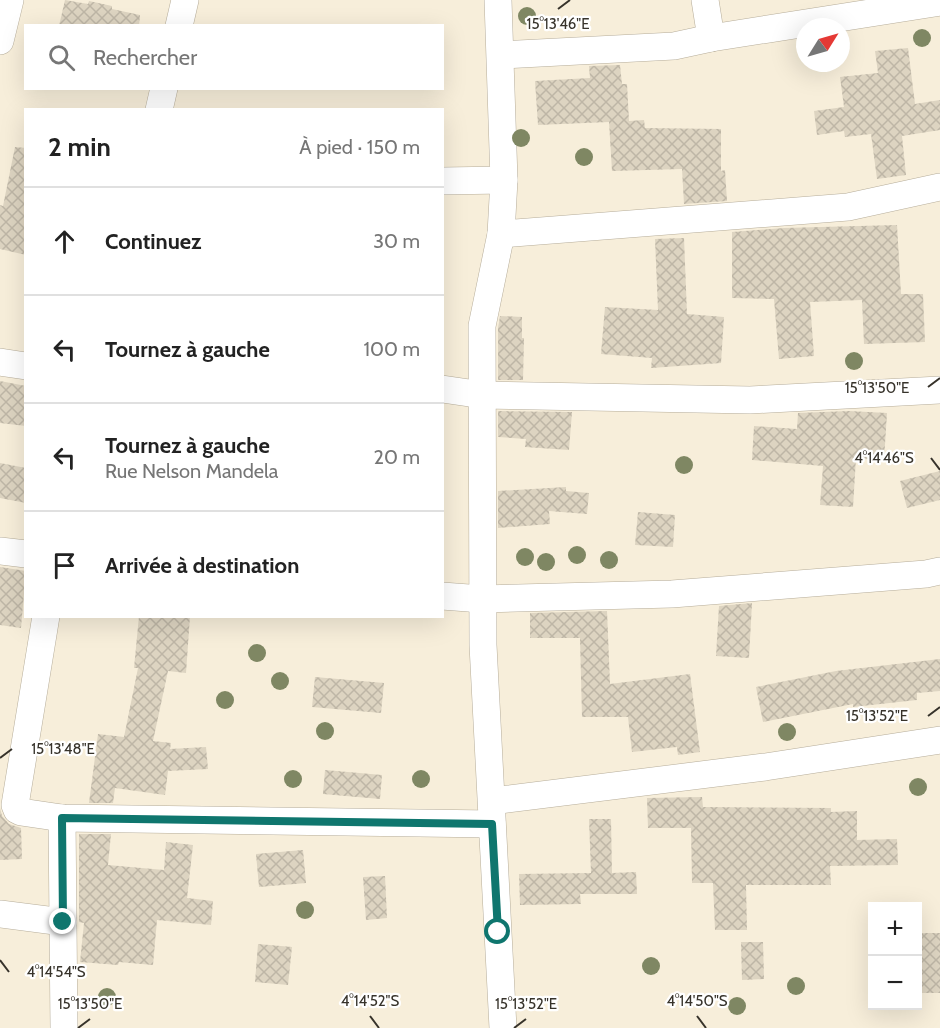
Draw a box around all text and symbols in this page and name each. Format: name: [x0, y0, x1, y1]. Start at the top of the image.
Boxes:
text: 15°13'46"E: [527, 15, 590, 33]
north arrow: [796, 18, 850, 72]
search box: [24, 24, 444, 90]
icon: search: [45, 41, 78, 74]
text: Rechercher: [93, 44, 197, 71]
text: 2 min: [48, 131, 111, 163]
text: À pied · 150 m: [299, 135, 420, 159]
icon: ahead: [48, 225, 81, 258]
text: Continuez: [105, 228, 202, 255]
text: 30 m: [373, 229, 420, 253]
icon: left: [48, 333, 81, 366]
text: Tournez à gauche: [105, 336, 270, 363]
text: 100 m: [364, 337, 420, 361]
text: 15°13'50"E: [845, 379, 909, 397]
text: Tournez à gauche: [105, 432, 270, 459]
icon: left: [48, 441, 81, 474]
text: 20 m: [374, 445, 420, 469]
text: 4°14'46"S: [854, 449, 914, 467]
text: Rue Nelson Mandela: [105, 459, 278, 483]
icon: arrive: [48, 549, 81, 582]
text: Arrivée à destination: [105, 552, 299, 579]
text: 15°13'52"E: [846, 707, 908, 725]
text: 15°13'48"E: [31, 740, 95, 758]
map controls: [868, 902, 922, 1010]
button: +: [868, 902, 922, 956]
route end: [49, 908, 75, 934]
route start: [484, 918, 510, 944]
button: −: [868, 956, 922, 1010]
text: 4°14'54"S: [26, 963, 86, 981]
text: 4°14'52"S: [341, 992, 399, 1010]
text: 4°14'50"S: [666, 992, 728, 1010]
text: 15°13'50"E: [58, 995, 122, 1013]
text: 15°13'52"E: [495, 995, 557, 1013]

